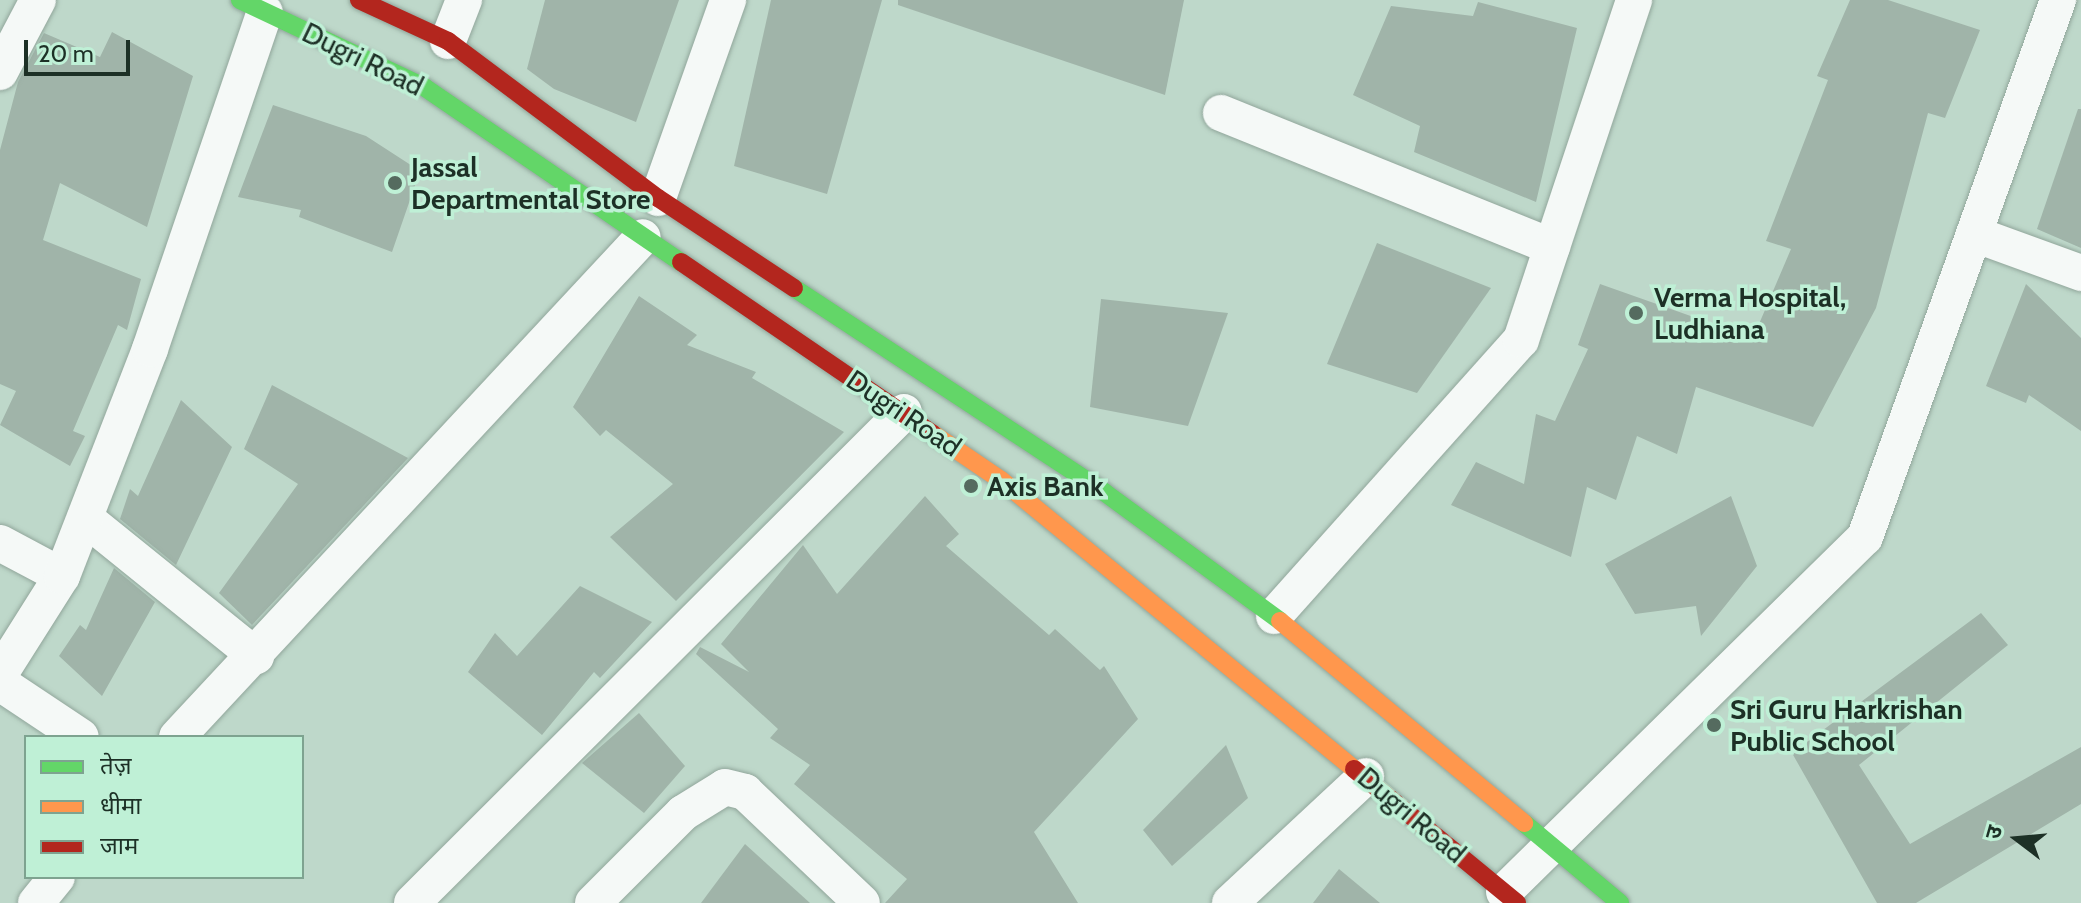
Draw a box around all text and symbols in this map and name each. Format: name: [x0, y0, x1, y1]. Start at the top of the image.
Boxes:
street label: Dugri Road: [297, 15, 429, 103]
scale bar: [28, 24, 134, 74]
text: 20 m: [38, 39, 94, 68]
place label: Jassal Departmental Store: [411, 150, 650, 216]
marker: Jassal Departmental Store: [386, 174, 404, 192]
place label: Verma Hospital, Ludhiana: [1654, 280, 1846, 346]
marker: Verma Hospital, Ludhiana: [1625, 302, 1647, 324]
street label: Dugri Road: [840, 363, 968, 463]
place label: Axis Bank: [987, 469, 1104, 503]
marker: Axis Bank: [962, 477, 980, 495]
place label: Sri Guru Harkrishan Public School: [1730, 692, 1963, 758]
marker: Sri Guru Harkrishan Public School: [1705, 716, 1723, 734]
legend: [24, 735, 304, 879]
text: तेज़: [100, 751, 132, 780]
street label: Dugri Road: [1351, 760, 1473, 870]
text: धीमा: [100, 791, 142, 820]
north arrow: [1977, 799, 2057, 879]
text: उ: [1979, 822, 2008, 842]
text: जाम: [100, 831, 138, 860]

